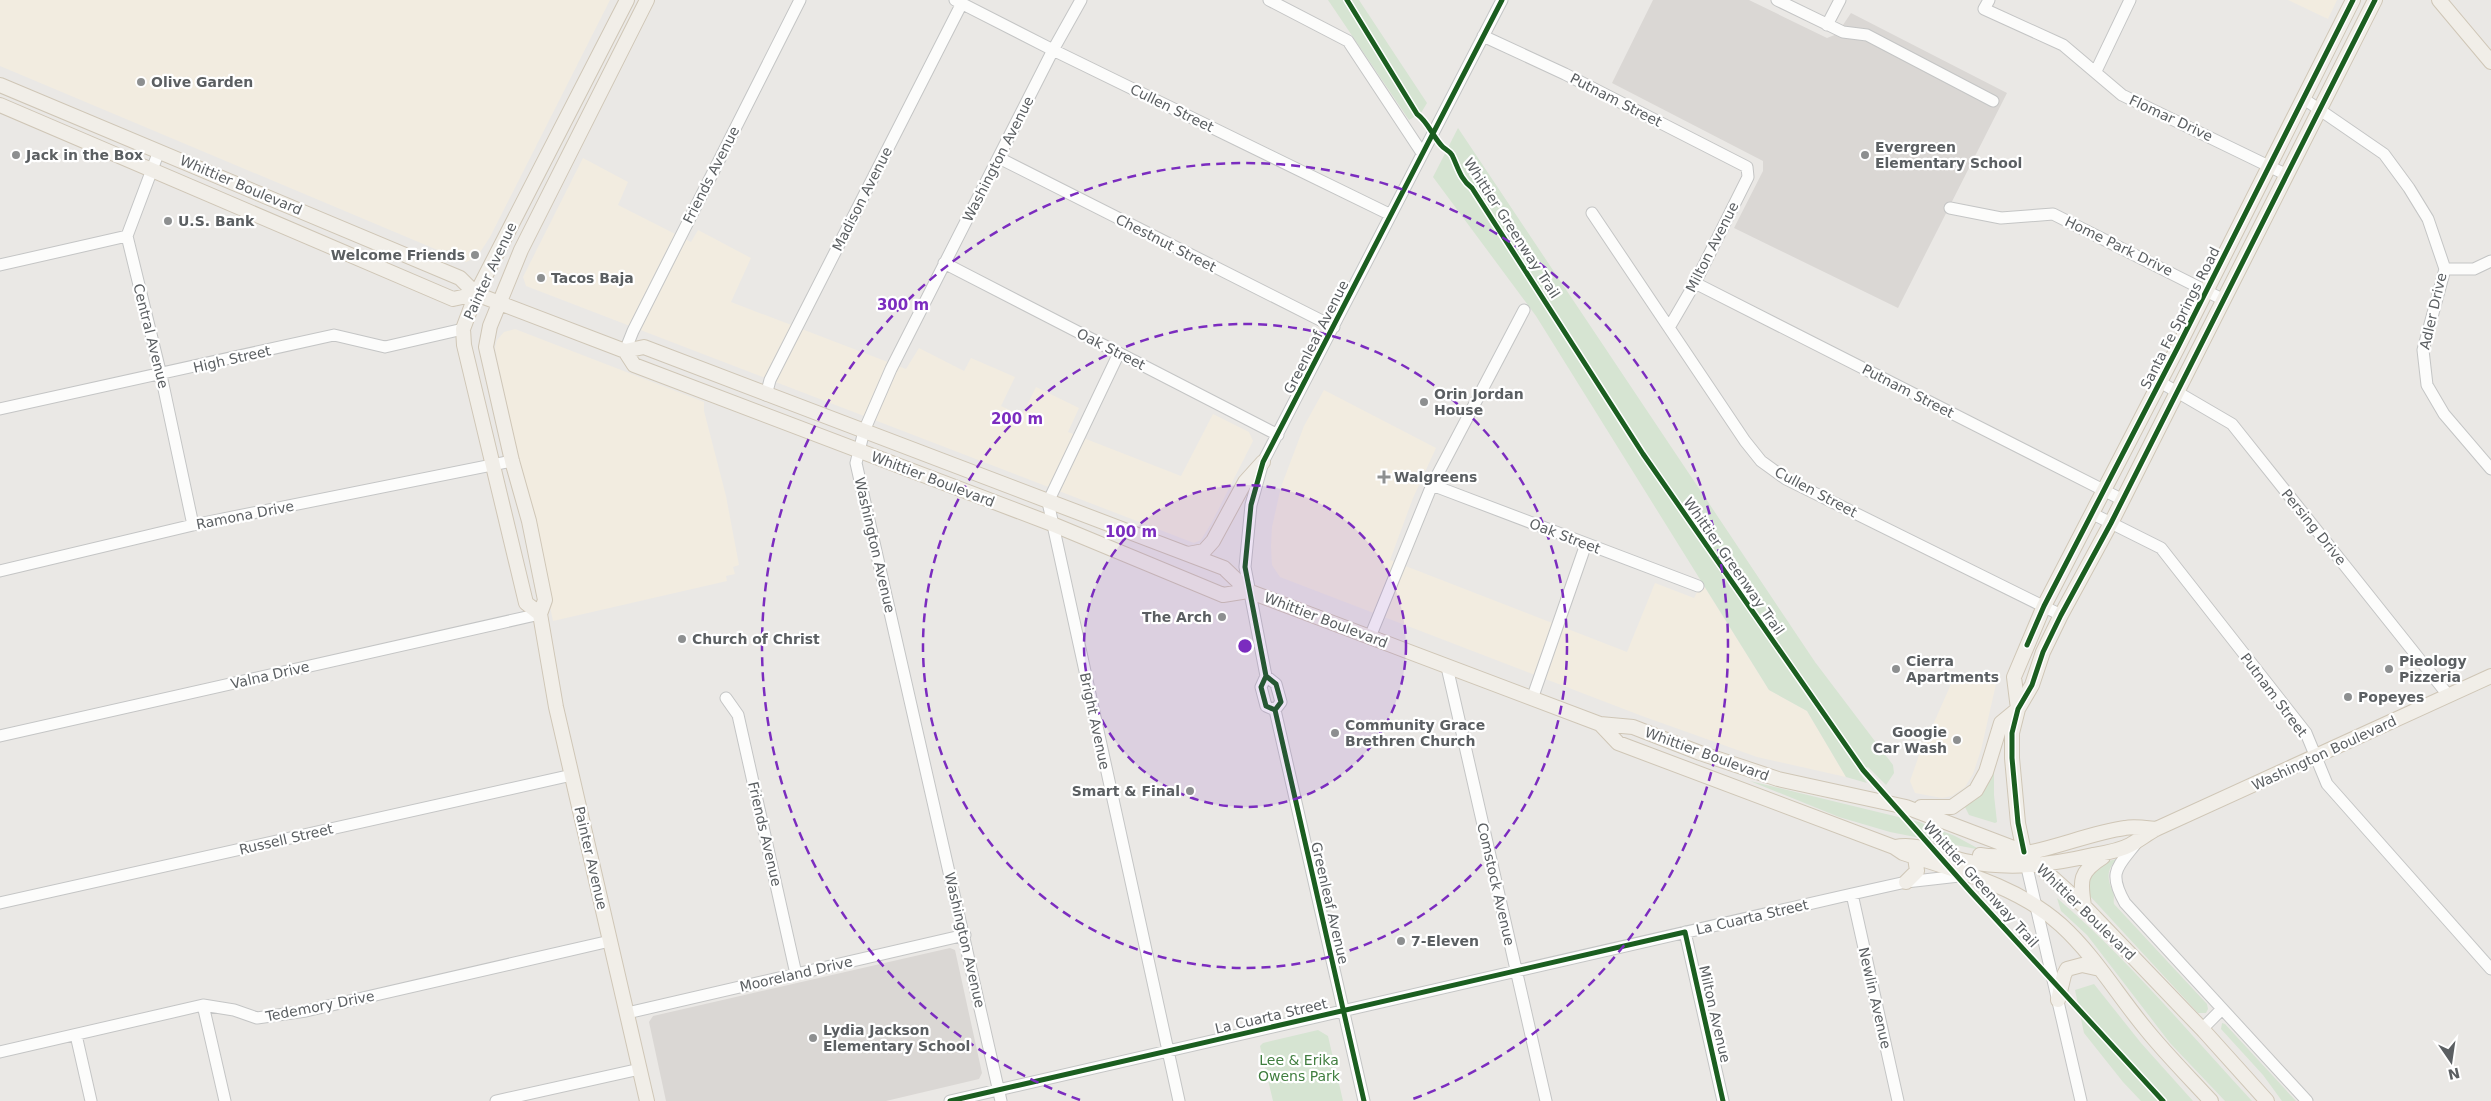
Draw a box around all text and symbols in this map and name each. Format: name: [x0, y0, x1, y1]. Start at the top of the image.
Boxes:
street label: Putnam Street: [1568, 70, 1665, 130]
place label: Olive Garden: [151, 74, 253, 90]
marker: Olive Garden: [135, 76, 147, 88]
street label: Cullen Street: [1128, 81, 1217, 135]
street label: Flomar Drive: [2127, 92, 2215, 144]
street label: Washington Avenue: [959, 94, 1037, 224]
street label: Friends Avenue: [680, 124, 742, 226]
place label: Evergreen Elementary School: [1875, 139, 2022, 171]
street label: Madison Avenue: [829, 144, 895, 254]
place label: Jack in the Box: [25, 147, 143, 163]
marker: Jack in the Box: [10, 149, 22, 161]
marker: Evergreen Elementary School: [1859, 149, 1871, 161]
street label: Whittier Boulevard: [178, 152, 304, 218]
street label: Whittier Greenway Trail: [1461, 155, 1563, 301]
street label: Milton Avenue: [1682, 199, 1742, 295]
street label: Chestnut Street: [1113, 211, 1219, 275]
place label: U.S. Bank: [178, 213, 255, 229]
street label: Home Park Drive: [2063, 213, 2175, 279]
marker: U.S. Bank: [162, 215, 174, 227]
street label: Painter Avenue: [460, 220, 520, 322]
street label: Santa Fe Springs Road: [2137, 244, 2223, 392]
place label: Welcome Friends: [331, 247, 465, 263]
marker: Welcome Friends: [469, 249, 481, 261]
place label: Tacos Baja: [551, 270, 634, 286]
street label: Adler Drive: [2416, 271, 2450, 351]
marker: Tacos Baja: [535, 272, 547, 284]
street label: Greenleaf Avenue: [1281, 278, 1351, 396]
street label: Central Avenue: [130, 282, 172, 390]
text: 300 m: [877, 296, 929, 314]
street label: Oak Street: [1074, 325, 1148, 373]
street label: High Street: [192, 342, 273, 376]
street label: Putnam Street: [1860, 361, 1957, 421]
place label: Orin Jordan House: [1434, 386, 1524, 418]
marker: Orin Jordan House: [1418, 396, 1430, 408]
text: 200 m: [991, 410, 1043, 428]
street label: Whittier Boulevard: [869, 448, 997, 510]
street label: Cullen Street: [1772, 464, 1860, 521]
place label: Walgreens: [1394, 469, 1477, 485]
marker: Walgreens: [1378, 471, 1390, 483]
street label: Washington Avenue: [852, 476, 898, 614]
street label: Persing Drive: [2279, 486, 2349, 568]
street label: Whittier Greenway Trail: [1680, 494, 1788, 638]
street label: Ramona Drive: [195, 498, 295, 532]
street label: Oak Street: [1527, 515, 1603, 557]
text: 100 m: [1105, 523, 1157, 541]
street label: Whittier Boulevard: [1262, 589, 1390, 651]
place label: The Arch: [1142, 609, 1212, 625]
marker: The Arch: [1216, 611, 1228, 623]
place label: Church of Christ: [692, 631, 820, 647]
marker: Church of Christ: [676, 633, 688, 645]
centre of rings: [1236, 637, 1254, 655]
street label: Putnam Street: [2237, 650, 2311, 740]
place label: Cierra Apartments: [1906, 653, 1999, 685]
place label: Pieology Pizzeria: [2399, 653, 2467, 685]
street label: Valna Drive: [229, 658, 311, 692]
marker: Cierra Apartments: [1890, 663, 1902, 675]
marker: Pieology Pizzeria: [2383, 663, 2395, 675]
street label: Bright Avenue: [1077, 671, 1113, 771]
place label: Popeyes: [2358, 689, 2424, 705]
marker: Popeyes: [2342, 691, 2354, 703]
street label: Washington Boulevard: [2249, 712, 2399, 794]
place label: Community Grace Brethren Church: [1345, 717, 1485, 749]
street label: Whittier Boulevard: [1643, 724, 1771, 784]
place label: Googie Car Wash: [1873, 724, 1947, 756]
marker: Community Grace Brethren Church: [1329, 727, 1341, 739]
marker: Googie Car Wash: [1951, 734, 1963, 746]
street label: Friends Avenue: [745, 780, 785, 888]
place label: Smart & Final: [1072, 783, 1180, 799]
marker: Smart & Final: [1184, 785, 1196, 797]
street label: Painter Avenue: [571, 805, 611, 911]
street label: Whittier Greenway Trail: [1920, 818, 2042, 950]
street label: Russell Street: [237, 820, 335, 858]
street label: Comstock Avenue: [1474, 821, 1518, 947]
street label: Greenleaf Avenue: [1308, 840, 1352, 966]
street label: Whittier Boulevard: [2033, 861, 2139, 963]
street label: Washington Avenue: [942, 871, 988, 1009]
street label: La Cuarta Street: [1694, 896, 1810, 938]
place label: 7-Eleven: [1411, 933, 1479, 949]
marker: 7-Eleven: [1395, 935, 1407, 947]
street label: Newlin Avenue: [1856, 946, 1894, 1050]
street label: Mooreland Drive: [738, 953, 854, 995]
street label: Milton Avenue: [1696, 964, 1734, 1064]
street label: Tedemory Drive: [263, 988, 376, 1025]
street label: La Cuarta Street: [1213, 995, 1329, 1037]
place label: Lydia Jackson Elementary School: [823, 1022, 970, 1054]
marker: Lydia Jackson Elementary School: [807, 1032, 819, 1044]
north arrow: [2426, 1036, 2476, 1086]
park label: Lee & Erika Owens Park: [1258, 1052, 1341, 1084]
text: N: [2446, 1065, 2461, 1083]

